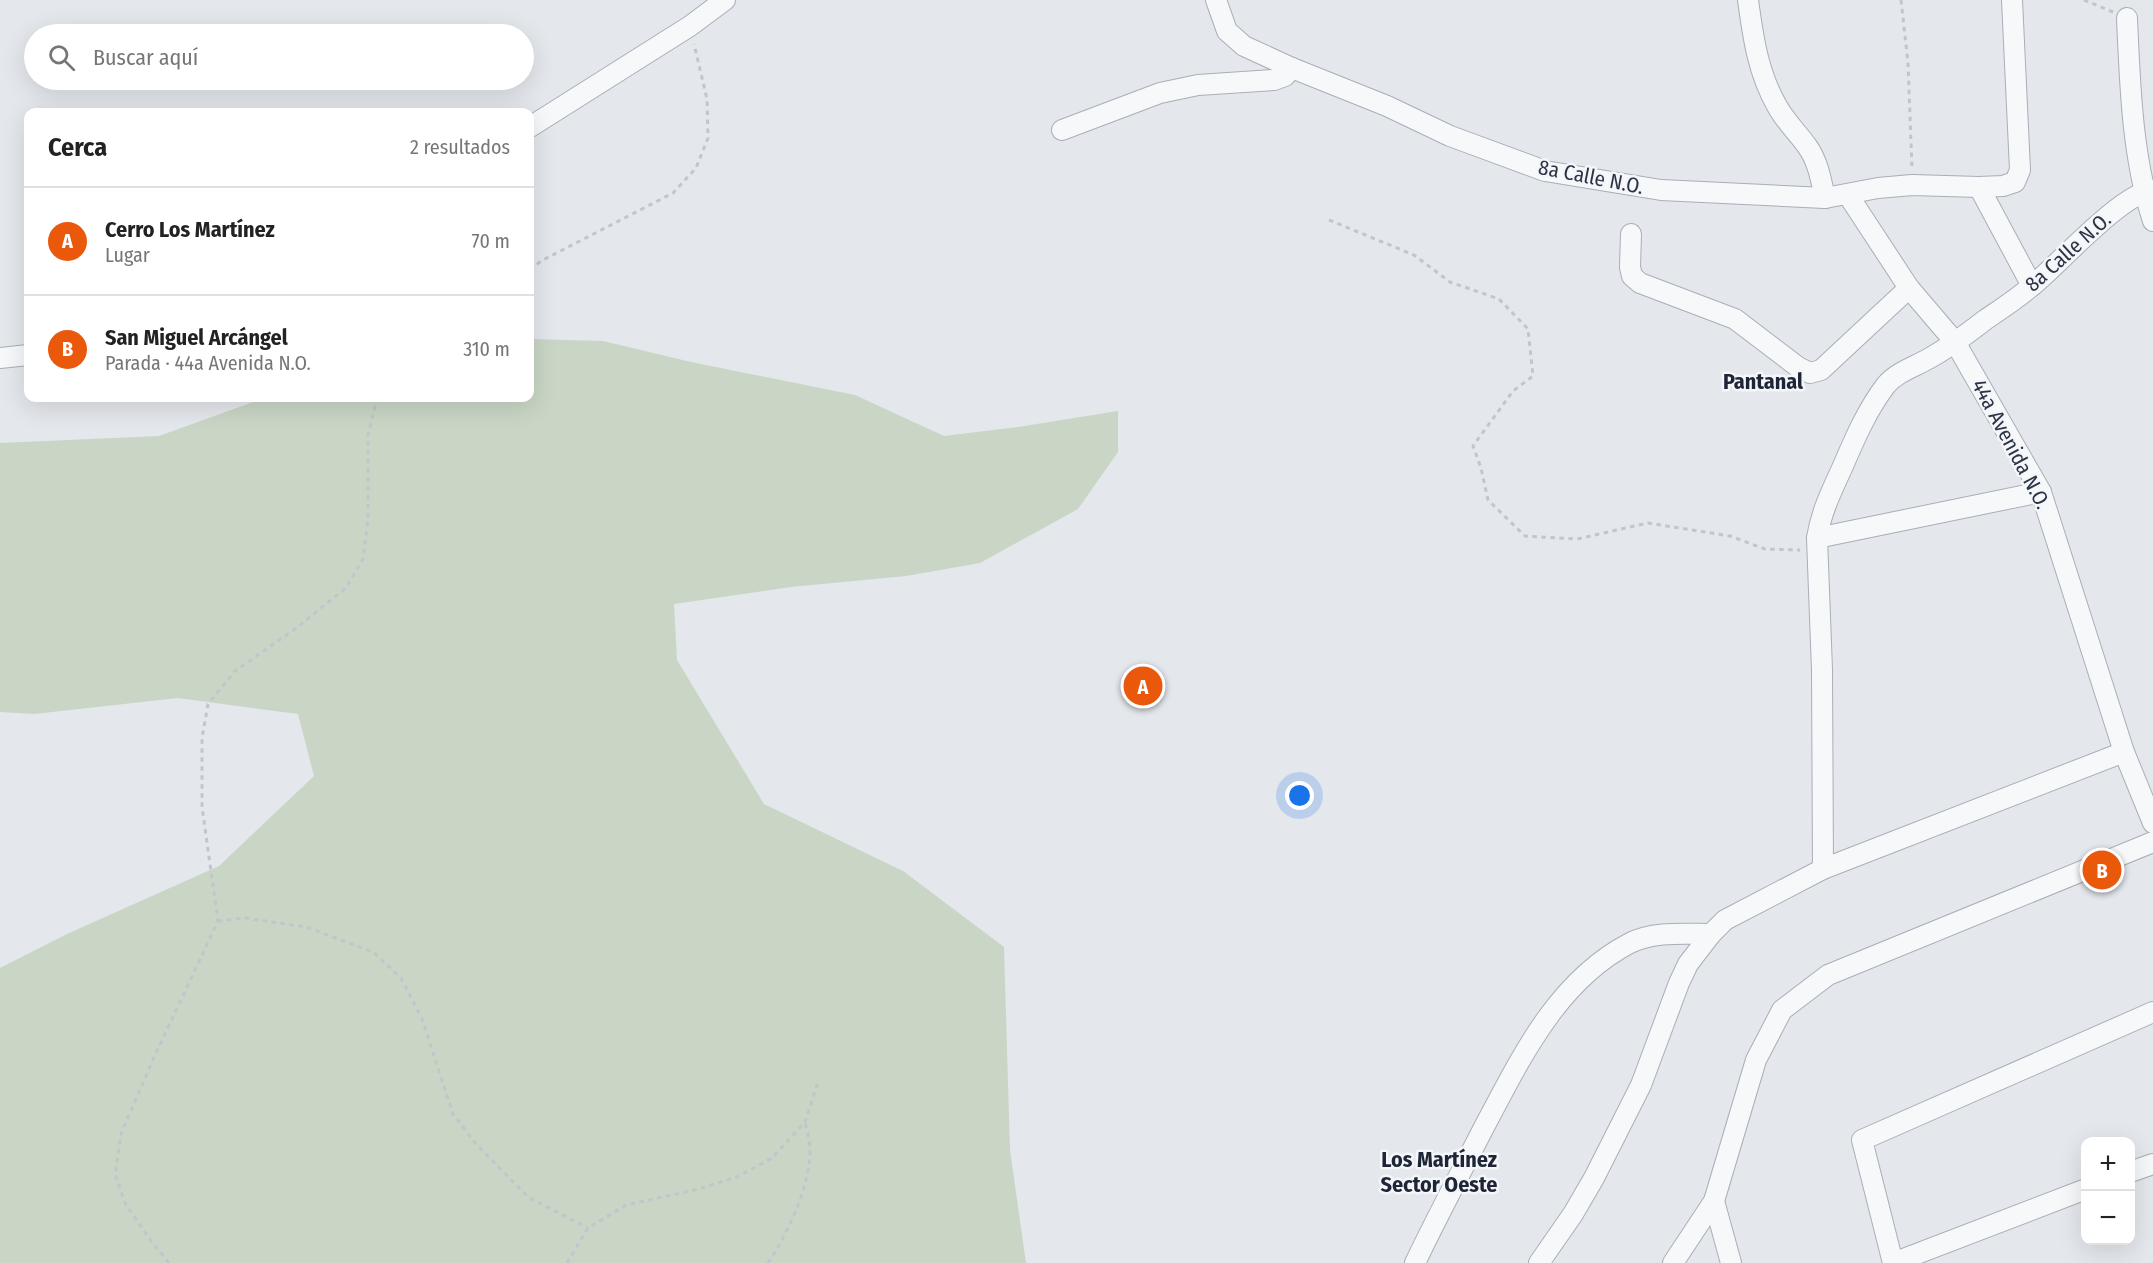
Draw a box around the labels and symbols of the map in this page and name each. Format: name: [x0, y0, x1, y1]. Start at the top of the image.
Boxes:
street label: 8a Calle N.O.: [1536, 154, 1646, 200]
street label: 8a Calle N.O.: [2020, 207, 2116, 297]
district label: Pantanal: [1723, 368, 1804, 395]
street label: 44a Avenida N.O.: [1966, 375, 2056, 513]
pin: A: [1124, 664, 1162, 708]
your location: [1285, 781, 1314, 810]
pin: B: [2082, 848, 2122, 892]
district label: Los Martínez Sector Oeste: [1380, 1146, 1498, 1198]

